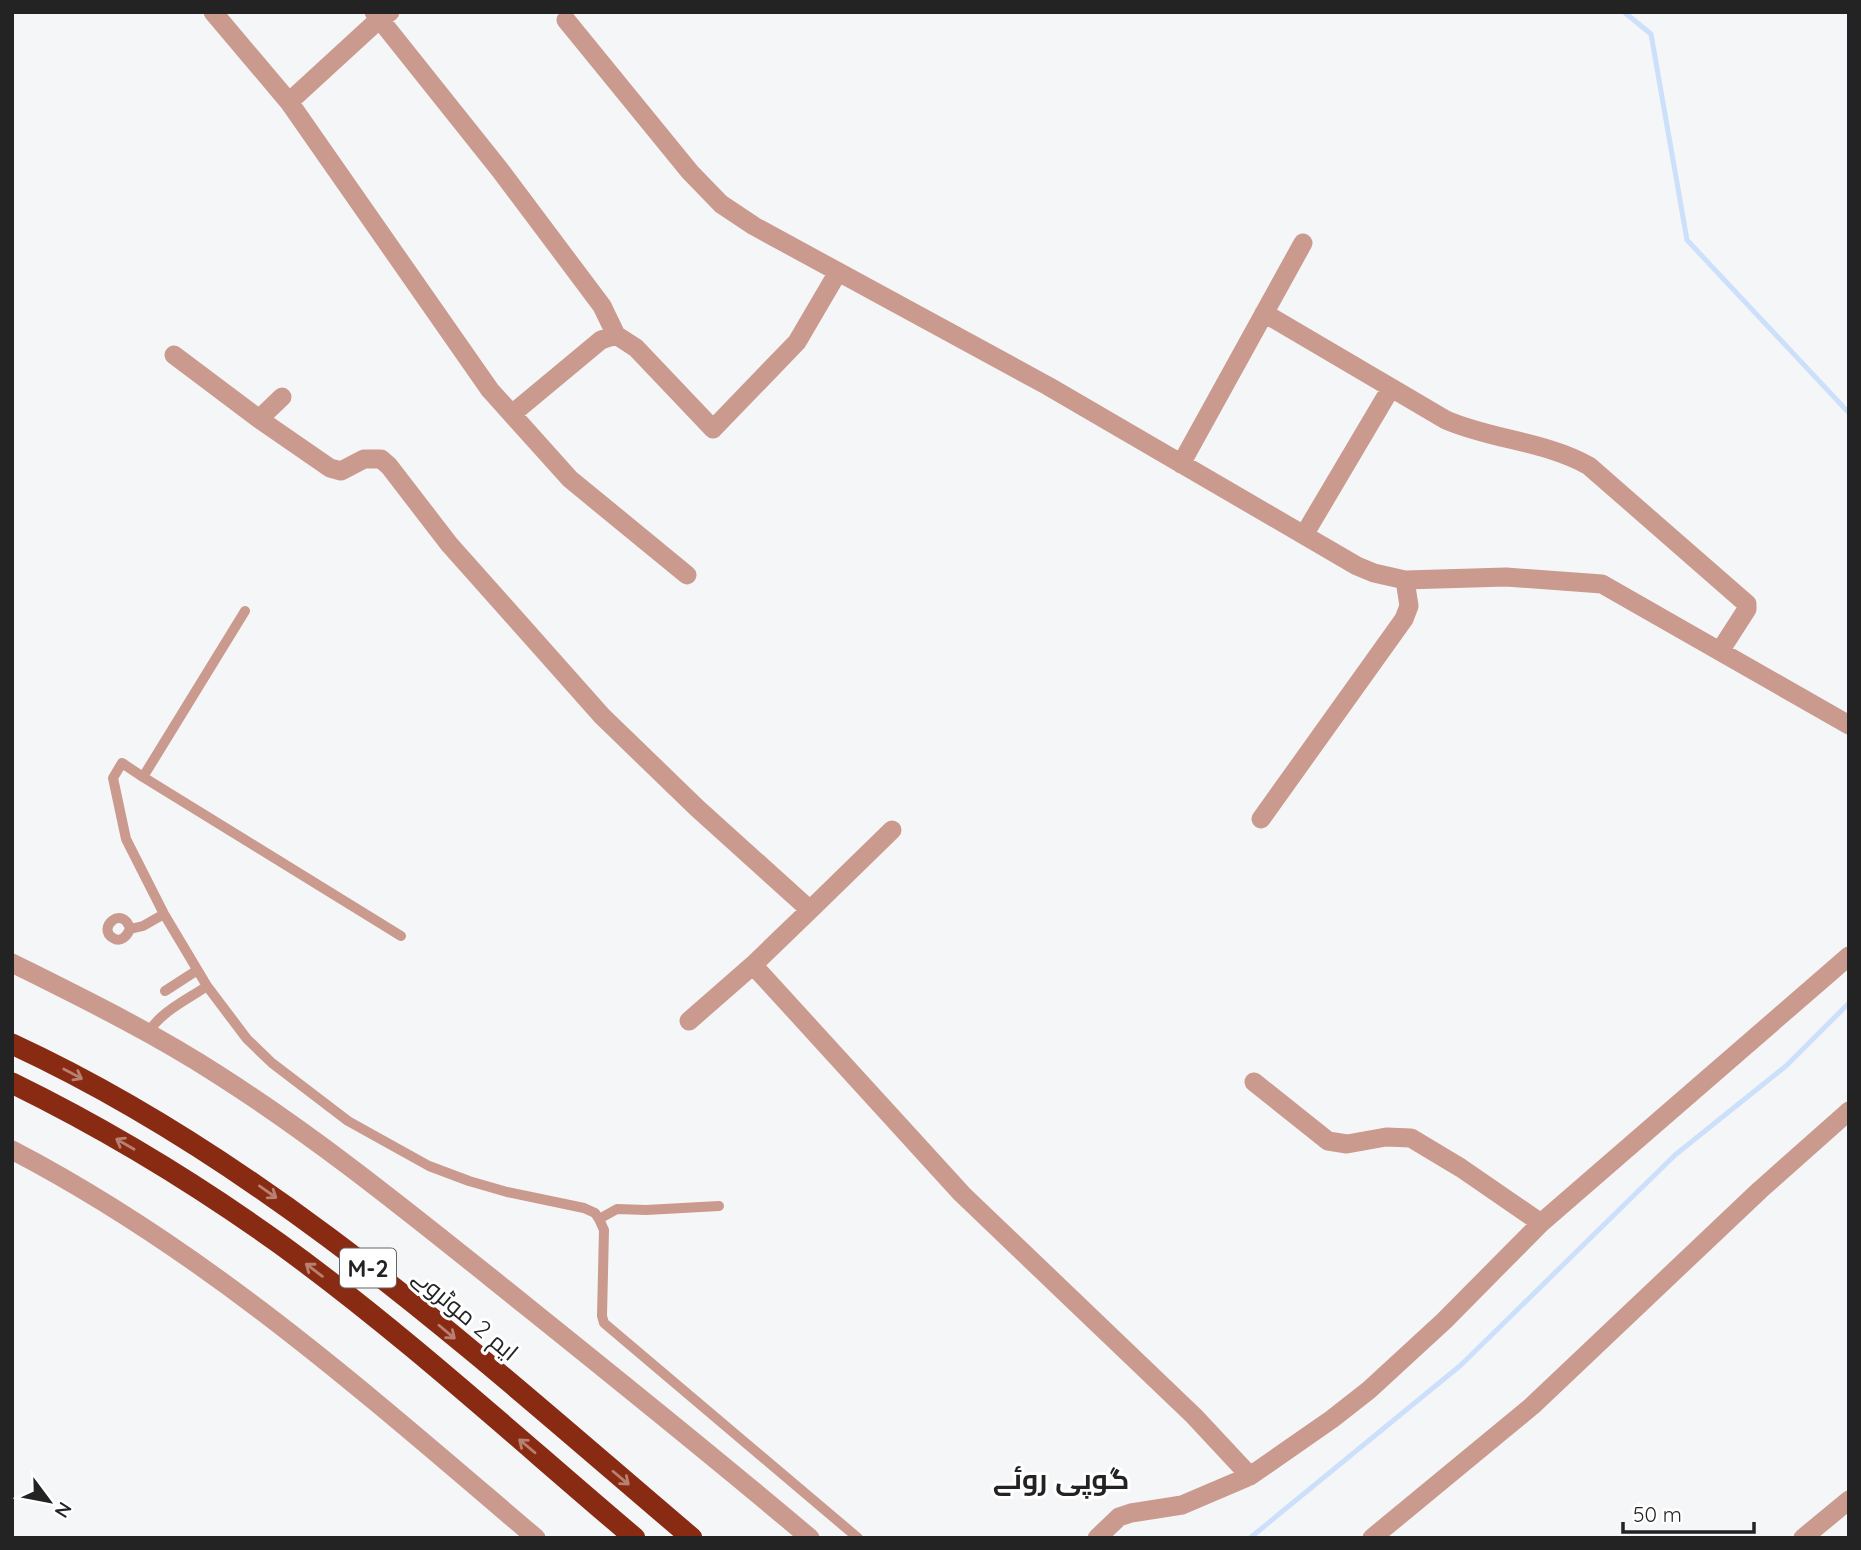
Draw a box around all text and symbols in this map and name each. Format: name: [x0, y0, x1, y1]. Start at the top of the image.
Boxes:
one-way arrow: [62, 1068, 83, 1082]
one-way arrow: [115, 1136, 135, 1150]
one-way arrow: [258, 1185, 277, 1199]
road number: M-2: [340, 1248, 396, 1288]
street label: ایم 2 موٹروے: [406, 1261, 525, 1368]
one-way arrow: [305, 1263, 324, 1277]
one-way arrow: [438, 1324, 456, 1340]
one-way arrow: [518, 1438, 536, 1454]
district label: گوپی روئے: [993, 1461, 1129, 1499]
north arrow: [14, 1466, 84, 1536]
one-way arrow: [612, 1470, 630, 1486]
scale bar: [1623, 1490, 1754, 1534]
text: N: [50, 1498, 77, 1522]
text: 50 m: [1633, 1501, 1682, 1527]

